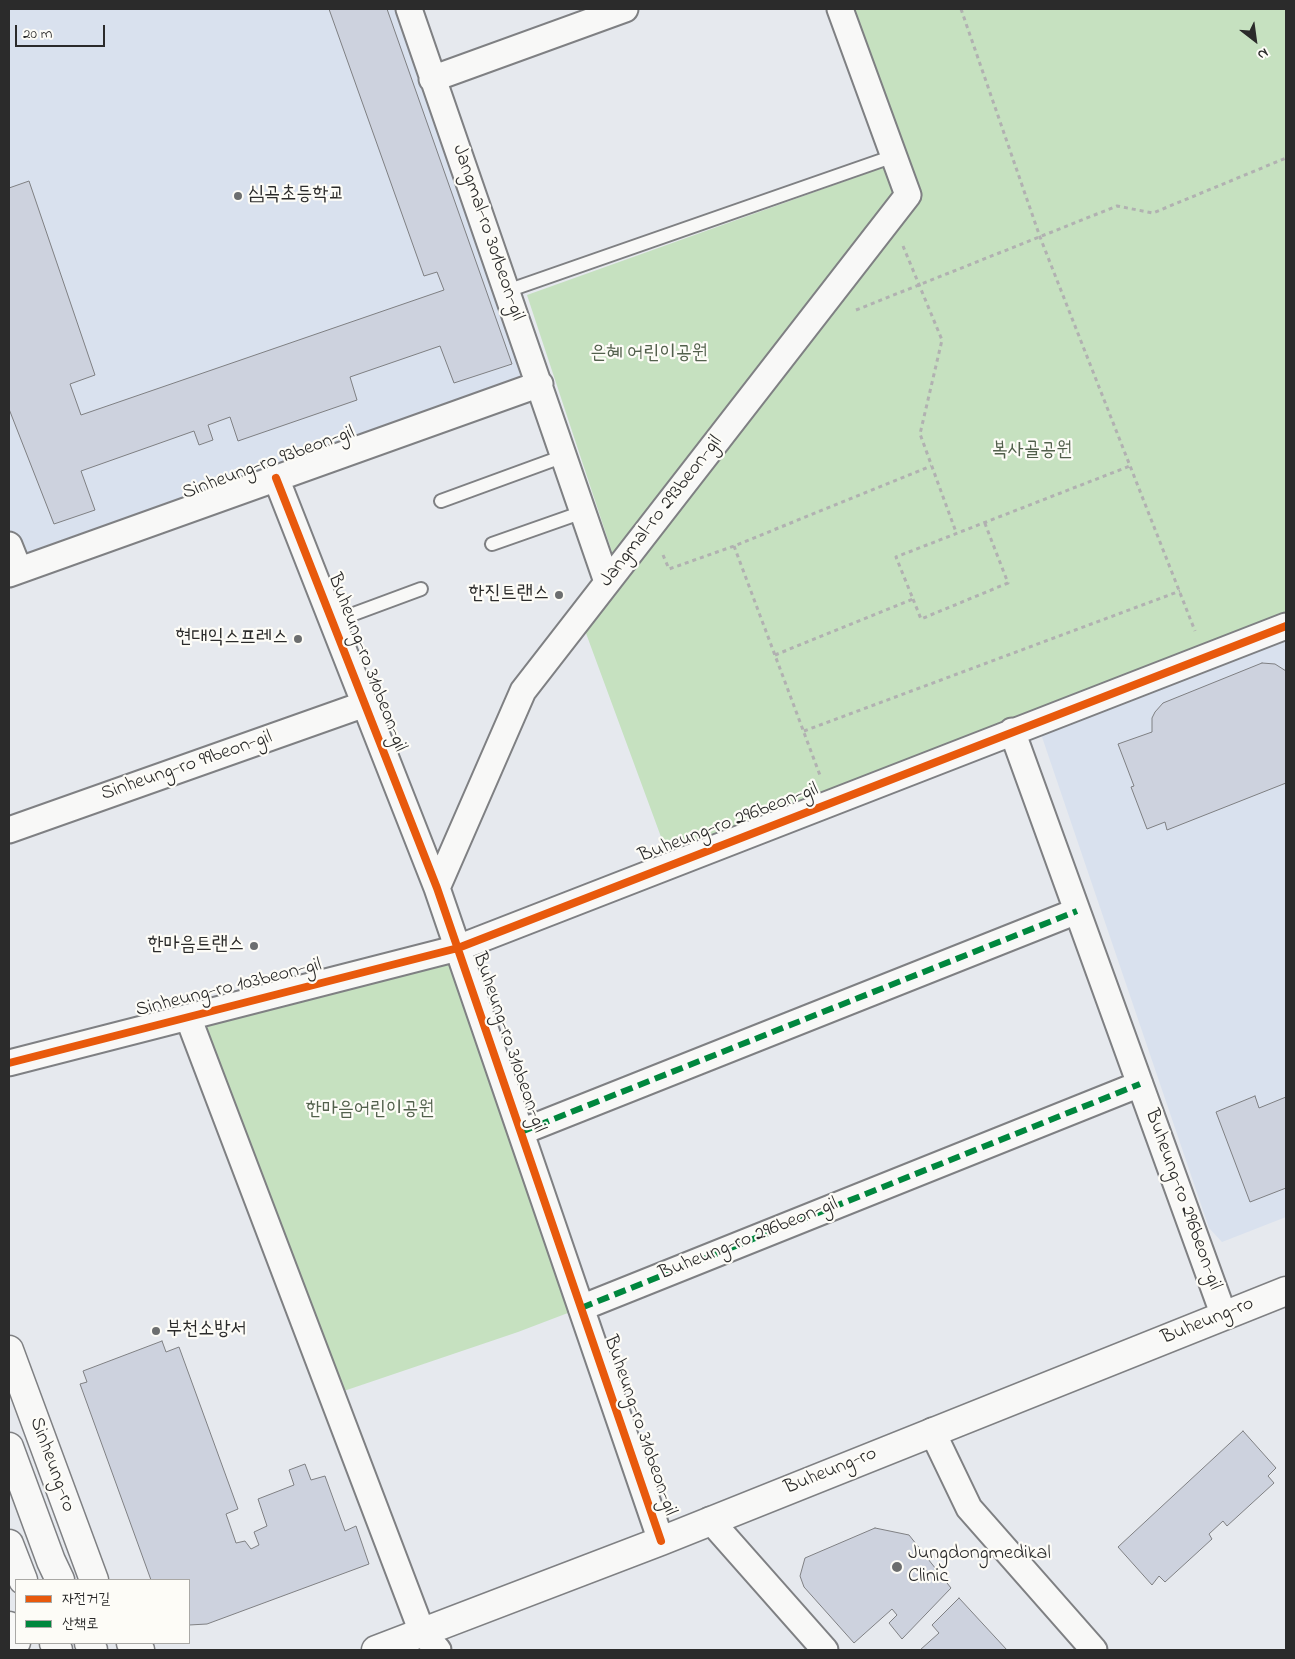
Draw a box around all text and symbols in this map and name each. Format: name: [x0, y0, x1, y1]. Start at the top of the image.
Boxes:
scale bar: [18, 15, 108, 47]
north arrow: [1230, 15, 1280, 65]
text: 20 m: [23, 23, 52, 45]
text: N: [1253, 42, 1272, 65]
street label: Jangmal-ro 301beon-gil: [446, 142, 528, 324]
place label: 심곡초등학교: [248, 184, 345, 208]
marker: 심곡초등학교: [232, 190, 244, 202]
park label: 은혜 어린이공원: [590, 343, 708, 367]
street label: Sinheung-ro 93beon-gil: [180, 422, 358, 506]
street label: Jangmal-ro 293beon-gil: [595, 431, 729, 593]
park label: 복사골공원: [992, 440, 1072, 464]
street label: Buheung-ro 310beon-gil: [321, 570, 411, 756]
place label: 한진트랜스: [469, 583, 549, 607]
marker: 한진트랜스: [553, 589, 565, 601]
place label: 현대익스프레스: [175, 627, 288, 651]
marker: 현대익스프레스: [292, 633, 304, 645]
street label: Sinheung-ro 99beon-gil: [98, 726, 276, 808]
street label: Buheung-ro 296beon-gil: [636, 779, 822, 869]
place label: 한마음트랜스: [147, 934, 244, 958]
marker: 한마음트랜스: [248, 940, 260, 952]
street label: Buheung-ro 310beon-gil: [466, 950, 550, 1136]
street label: Sinheung-ro 103beon-gil: [134, 954, 324, 1024]
park label: 한마음어린이공원: [306, 1099, 434, 1123]
street label: Buheung-ro 296beon-gil: [1138, 1106, 1226, 1294]
street label: Buheung-ro 296beon-gil: [656, 1193, 842, 1287]
street label: Buheung-ro: [1158, 1293, 1258, 1351]
place label: 부천소방서: [166, 1319, 246, 1343]
marker: 부천소방서: [150, 1325, 162, 1337]
street label: Buheung-ro 310beon-gil: [597, 1333, 681, 1519]
street label: Sinheung-ro: [23, 1414, 79, 1516]
street label: Buheung-ro: [781, 1443, 881, 1501]
place label: Jungdongmedikal Clinic: [908, 1543, 1051, 1590]
marker: Jungdongmedikal Clinic: [890, 1560, 904, 1574]
legend: [15, 1579, 190, 1644]
text: 자전거길: [62, 1588, 110, 1610]
text: 산책로: [62, 1613, 98, 1635]

